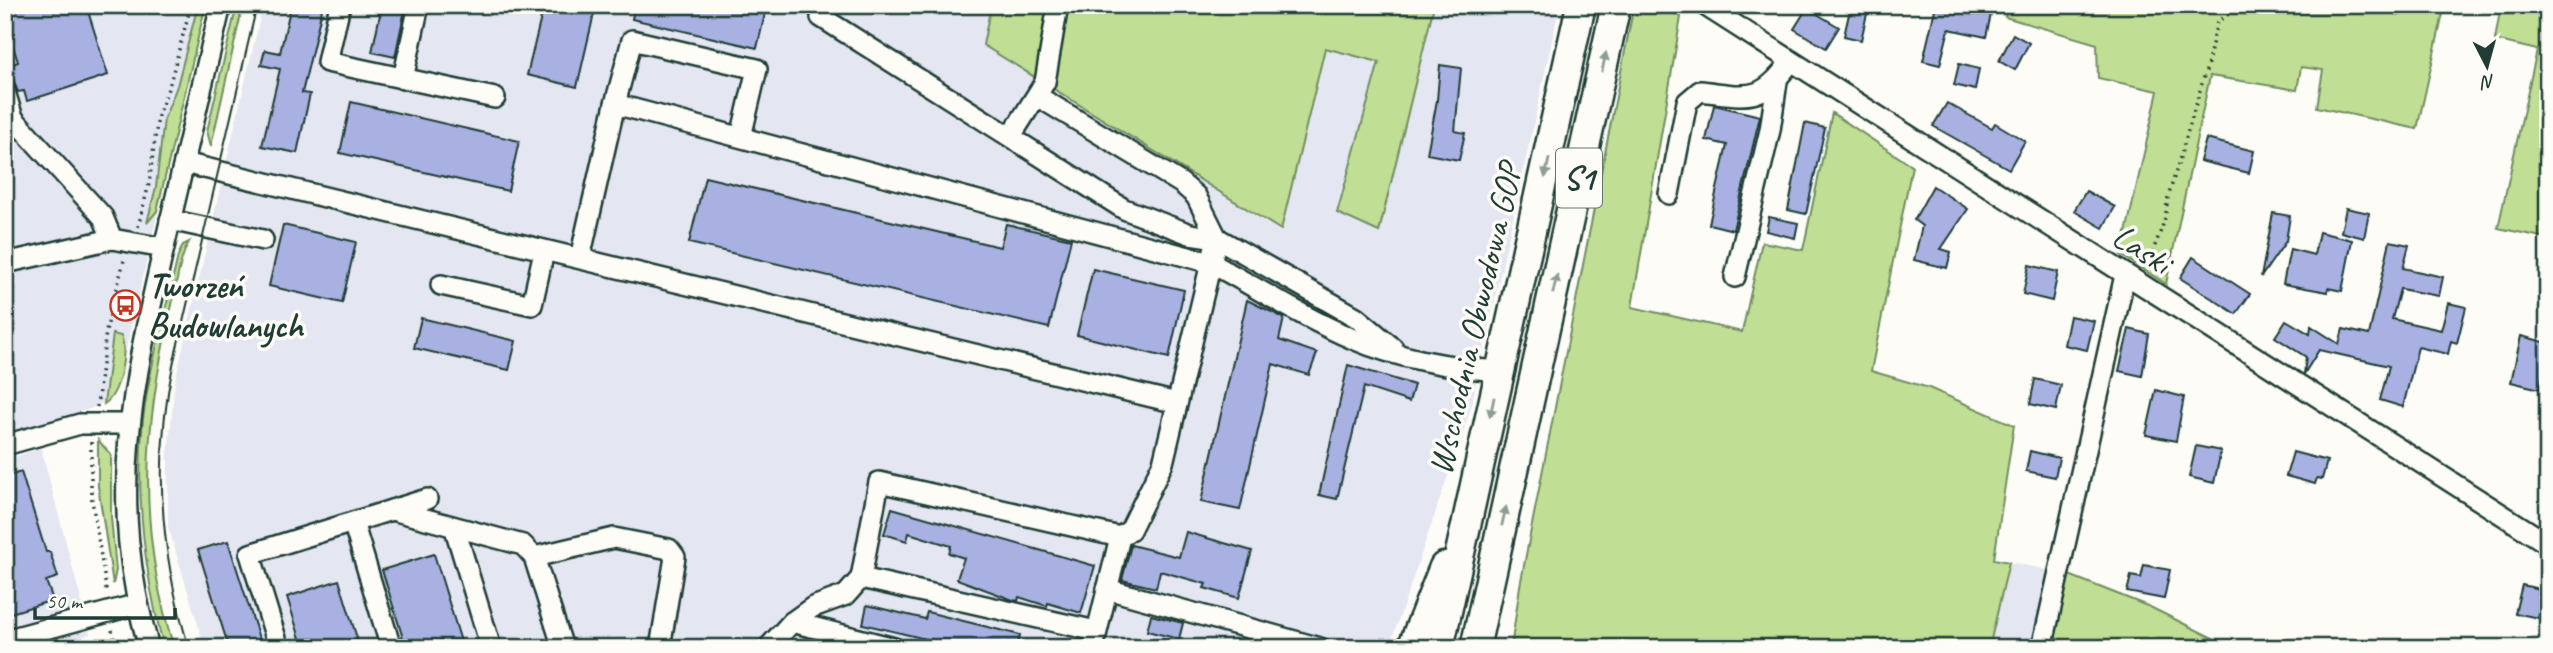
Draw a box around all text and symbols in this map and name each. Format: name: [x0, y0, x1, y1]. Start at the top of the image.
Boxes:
north arrow: [2452, 32, 2522, 102]
one-way arrow: [1598, 51, 1609, 73]
text: N: [2478, 69, 2496, 95]
road number: S1: [1556, 148, 1602, 208]
street label: Wschodnia Obwodowa GOP: [1417, 155, 1534, 479]
one-way arrow: [1541, 157, 1552, 179]
street label: Laski: [2104, 213, 2184, 287]
place label: Tworzeń Budowlanych: [148, 263, 304, 348]
one-way arrow: [1550, 273, 1561, 295]
bus stop icon: Tworzeń Budowlanych: [108, 288, 142, 322]
one-way arrow: [1486, 396, 1497, 418]
one-way arrow: [1499, 505, 1510, 527]
scale bar: [35, 576, 175, 620]
text: 50 m: [46, 588, 84, 614]

